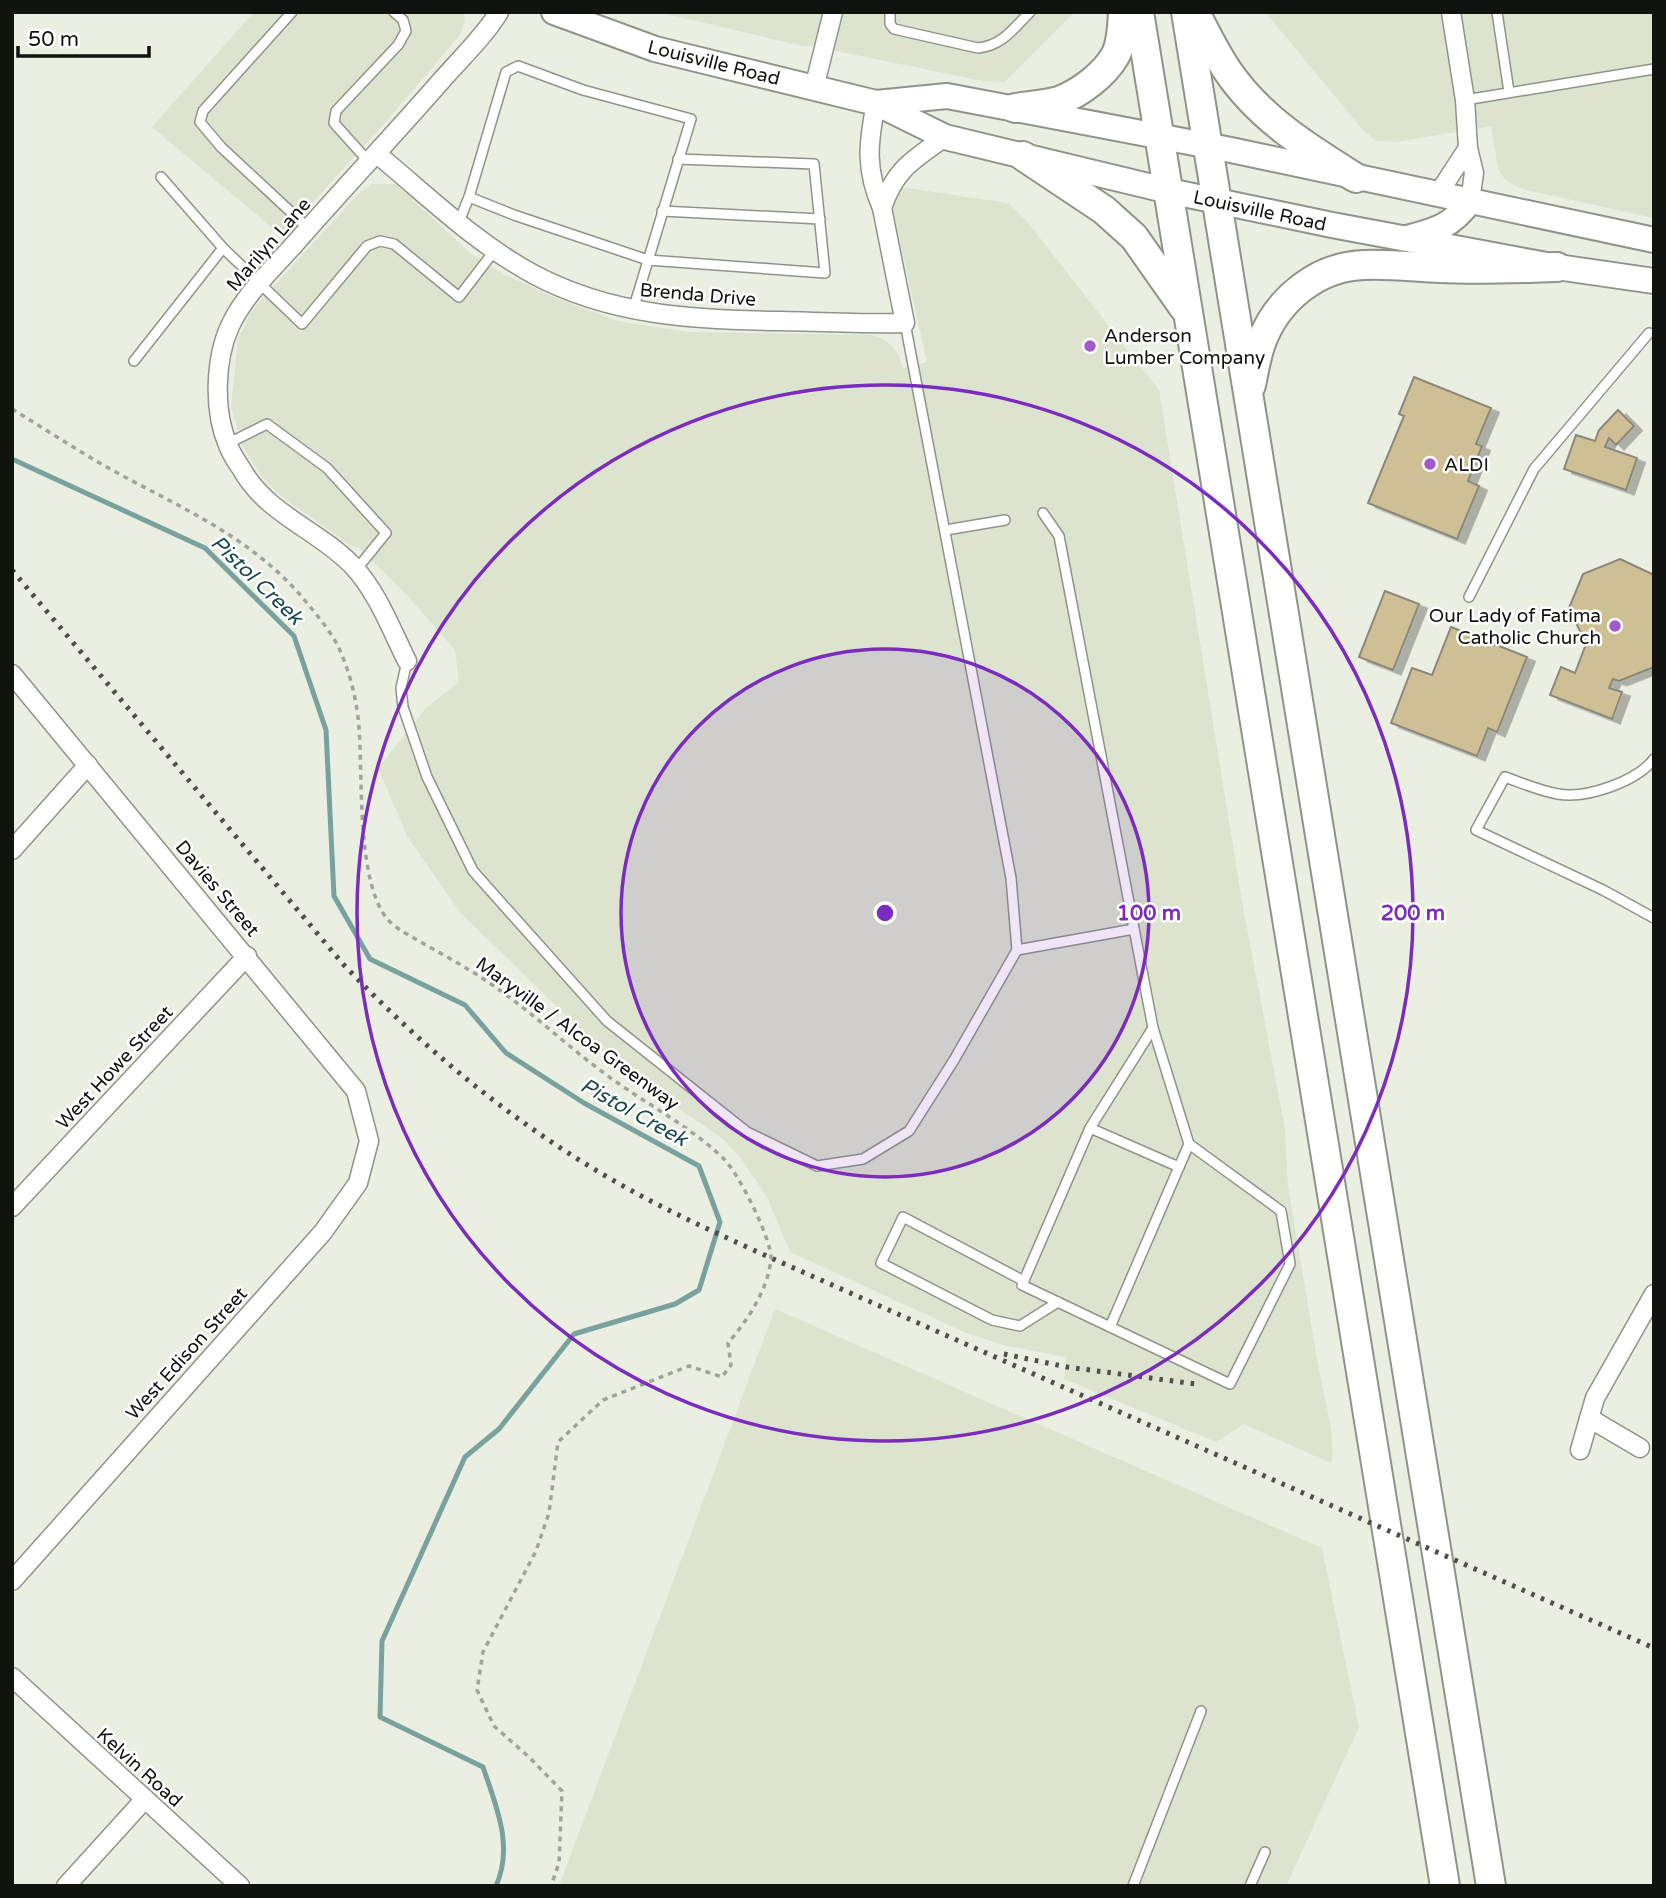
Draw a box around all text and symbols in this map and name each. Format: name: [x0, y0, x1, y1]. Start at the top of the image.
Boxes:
scale bar: [18, 14, 149, 58]
text: 50 m: [28, 27, 79, 52]
street label: Louisville Road: [645, 36, 782, 90]
street label: Louisville Road: [1191, 186, 1328, 236]
street label: Marilyn Lane: [222, 194, 315, 296]
street label: Brenda Drive: [639, 279, 757, 311]
place label: Anderson Lumber Company: [1104, 325, 1265, 369]
marker: Anderson Lumber Company: [1082, 338, 1098, 354]
place label: ALDI: [1444, 454, 1489, 476]
marker: ALDI: [1422, 456, 1438, 472]
water label: Pistol Creek: [206, 530, 309, 631]
place label: Our Lady of Fatima Catholic Church: [1429, 605, 1601, 649]
marker: Our Lady of Fatima Catholic Church: [1607, 618, 1623, 634]
street label: Davies Street: [171, 836, 264, 941]
centre of rings: [873, 901, 897, 925]
text: 100 m: [1117, 901, 1181, 926]
text: 200 m: [1381, 901, 1445, 926]
street label: Maryville / Alcoa Greenway: [472, 953, 683, 1115]
street label: West Howe Street: [52, 1001, 178, 1134]
water label: Pistol Creek: [576, 1073, 693, 1153]
street label: West Edison Street: [122, 1283, 252, 1424]
street label: Kelvin Road: [92, 1724, 187, 1812]

